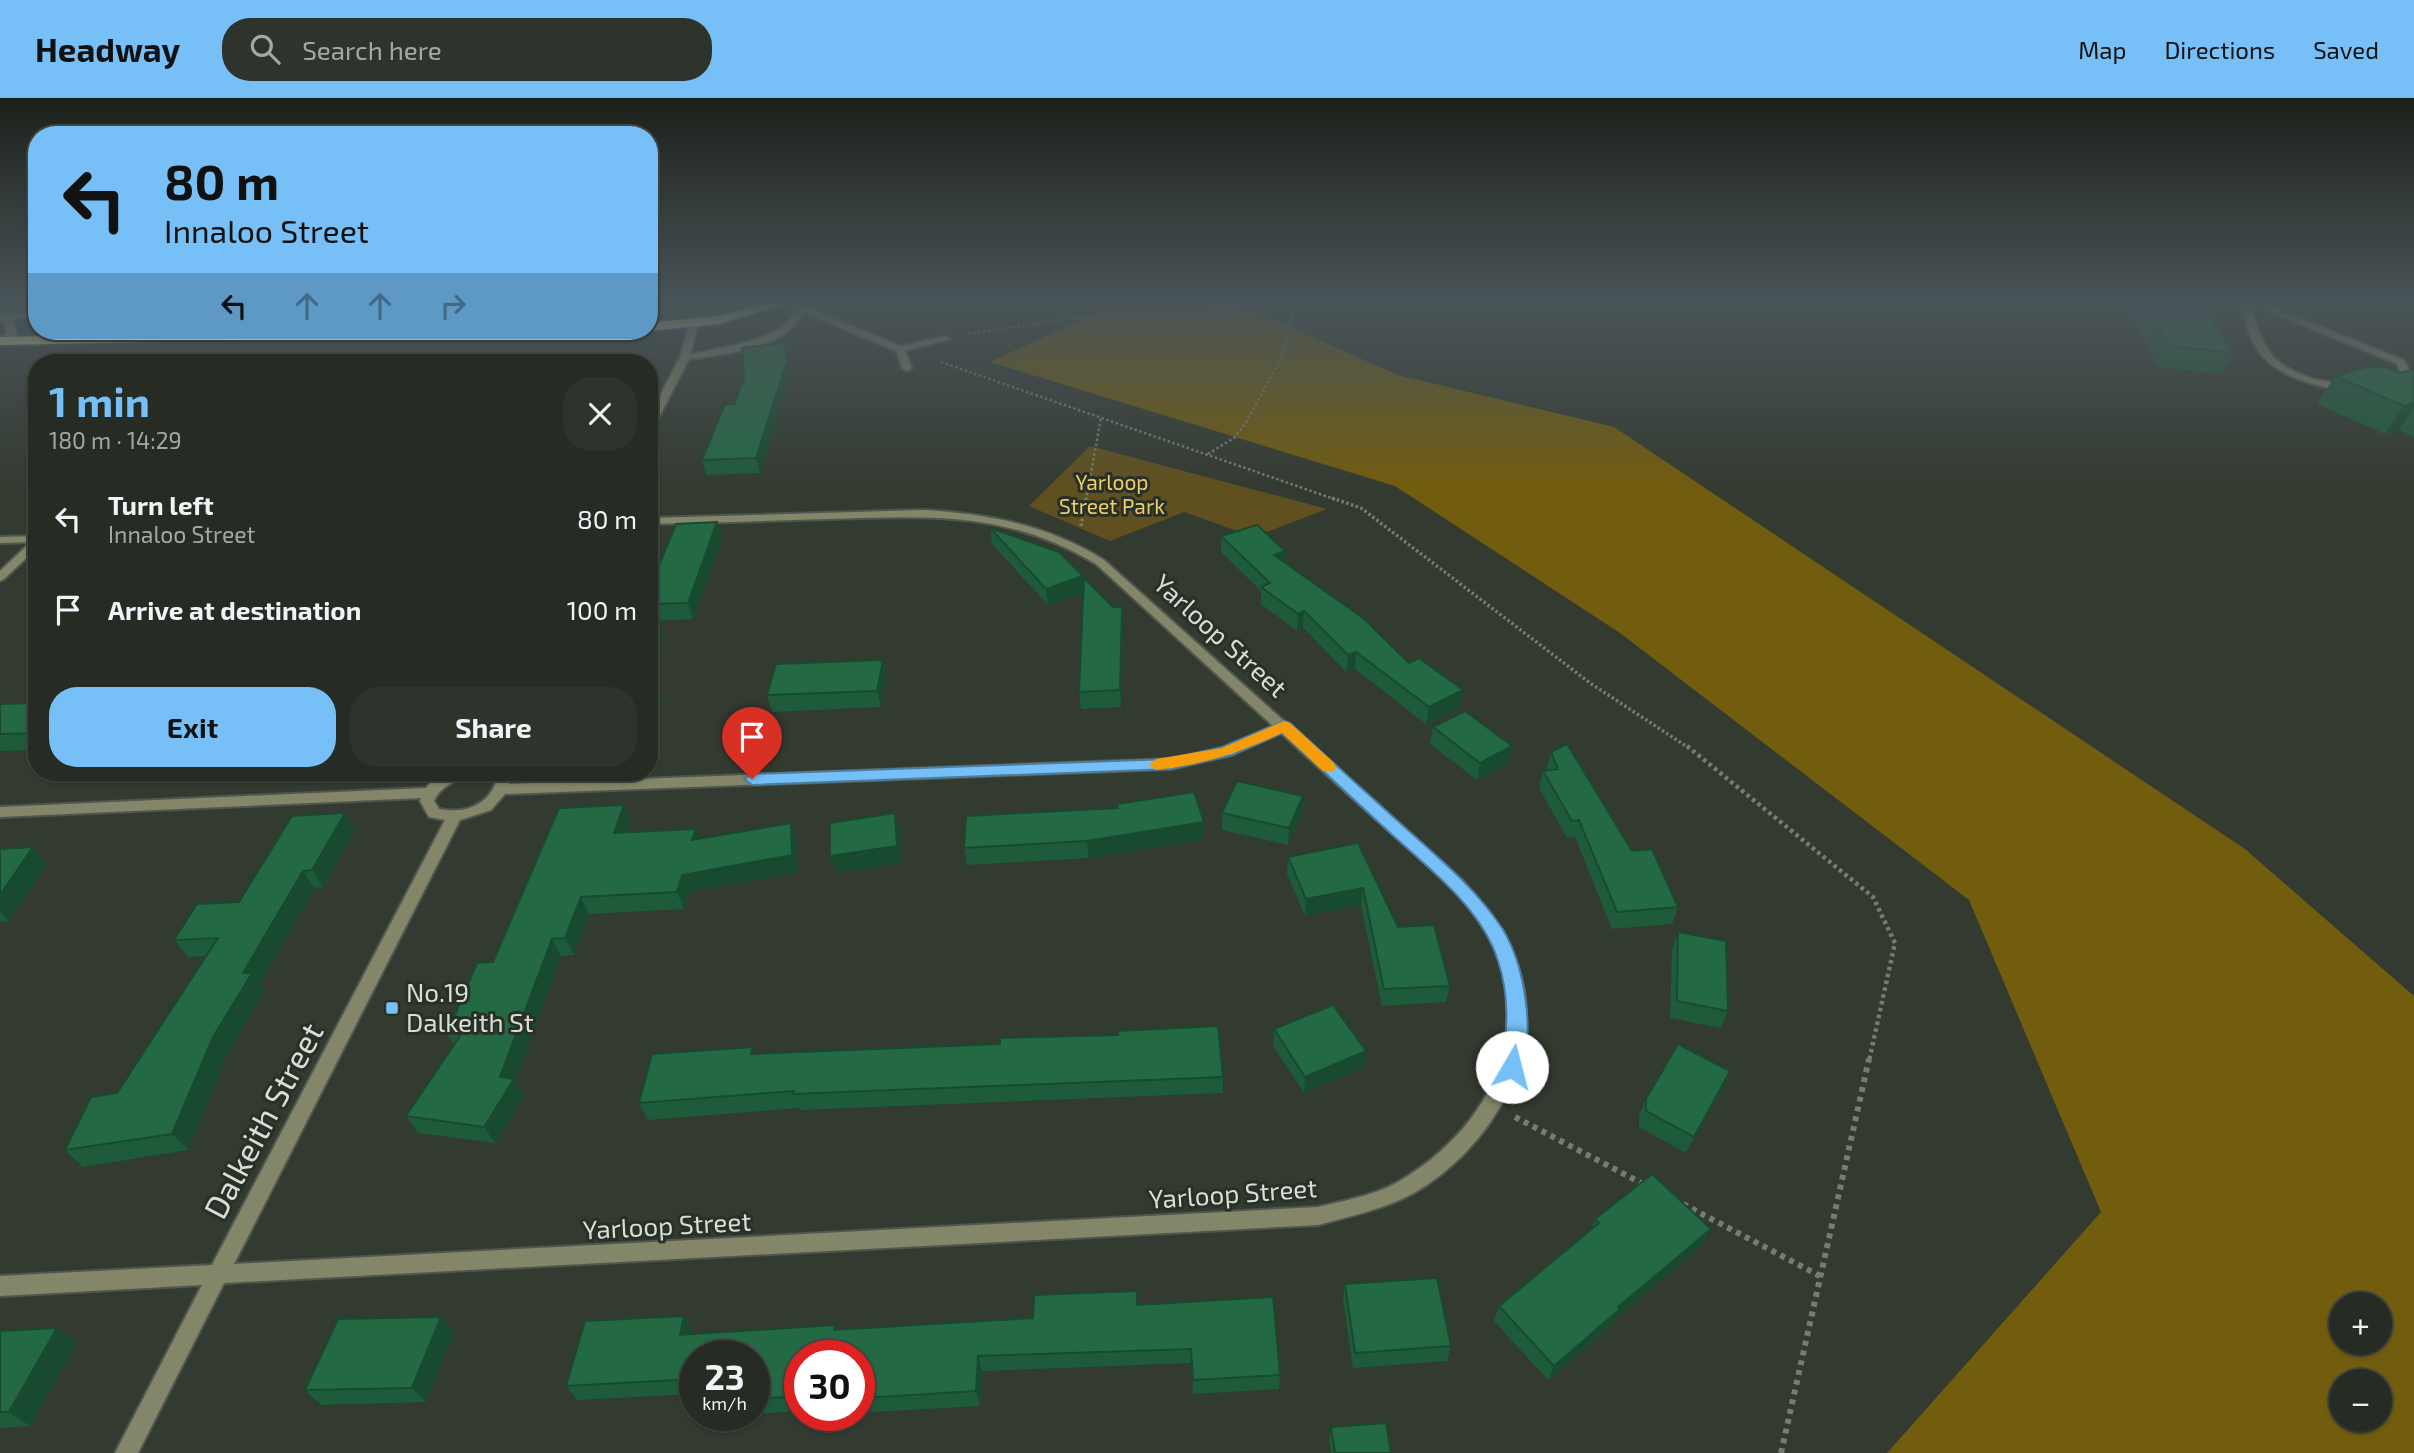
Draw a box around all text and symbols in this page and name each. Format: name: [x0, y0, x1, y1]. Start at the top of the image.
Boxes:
search box: [222, 18, 712, 81]
text: Headway: [35, 29, 180, 69]
icon: search: [246, 30, 284, 68]
text: Search here: [302, 34, 442, 65]
text: Map: [2078, 35, 2126, 64]
text: Directions: [2164, 35, 2275, 64]
text: Saved: [2313, 35, 2379, 64]
text: 80 m: [164, 151, 279, 210]
icon: left: [49, 154, 140, 245]
text: Innaloo Street: [164, 211, 369, 249]
icon: left: [215, 287, 253, 325]
icon: ahead: [288, 287, 326, 325]
icon: ahead: [361, 287, 399, 325]
icon: right: [434, 287, 472, 325]
text: 1 min: [49, 375, 150, 425]
button: close: [563, 377, 637, 451]
text: 180 m · 14:29: [49, 426, 182, 454]
park label: Yarloop Street Park: [1059, 469, 1165, 518]
text: Turn left: [108, 489, 214, 520]
icon: left: [49, 500, 87, 538]
text: 80 m: [577, 503, 637, 534]
text: Innaloo Street: [108, 520, 255, 548]
street label: Yarloop Street: [1148, 567, 1294, 703]
icon: arrive: [49, 591, 87, 629]
text: Arrive at destination: [108, 594, 361, 625]
text: 100 m: [567, 594, 637, 625]
button: Exit: [49, 687, 336, 767]
button: Share: [350, 687, 637, 767]
pin: [722, 707, 782, 779]
icon: arrive: [733, 718, 771, 756]
place label: No.19 Dalkeith St: [406, 976, 534, 1037]
marker: No.19 Dalkeith St: [384, 1000, 400, 1016]
street label: Dalkeith Street: [195, 1016, 330, 1224]
position arrow: [1475, 1030, 1549, 1104]
street label: Yarloop Street: [1148, 1171, 1318, 1214]
street label: Yarloop Street: [582, 1205, 752, 1244]
map controls: [2329, 1292, 2392, 1432]
button: +: [2329, 1292, 2392, 1355]
speed limit sign: 30: [784, 1340, 875, 1431]
text: 23: [704, 1355, 745, 1397]
button: −: [2329, 1369, 2392, 1432]
text: km/h: [702, 1392, 747, 1414]

